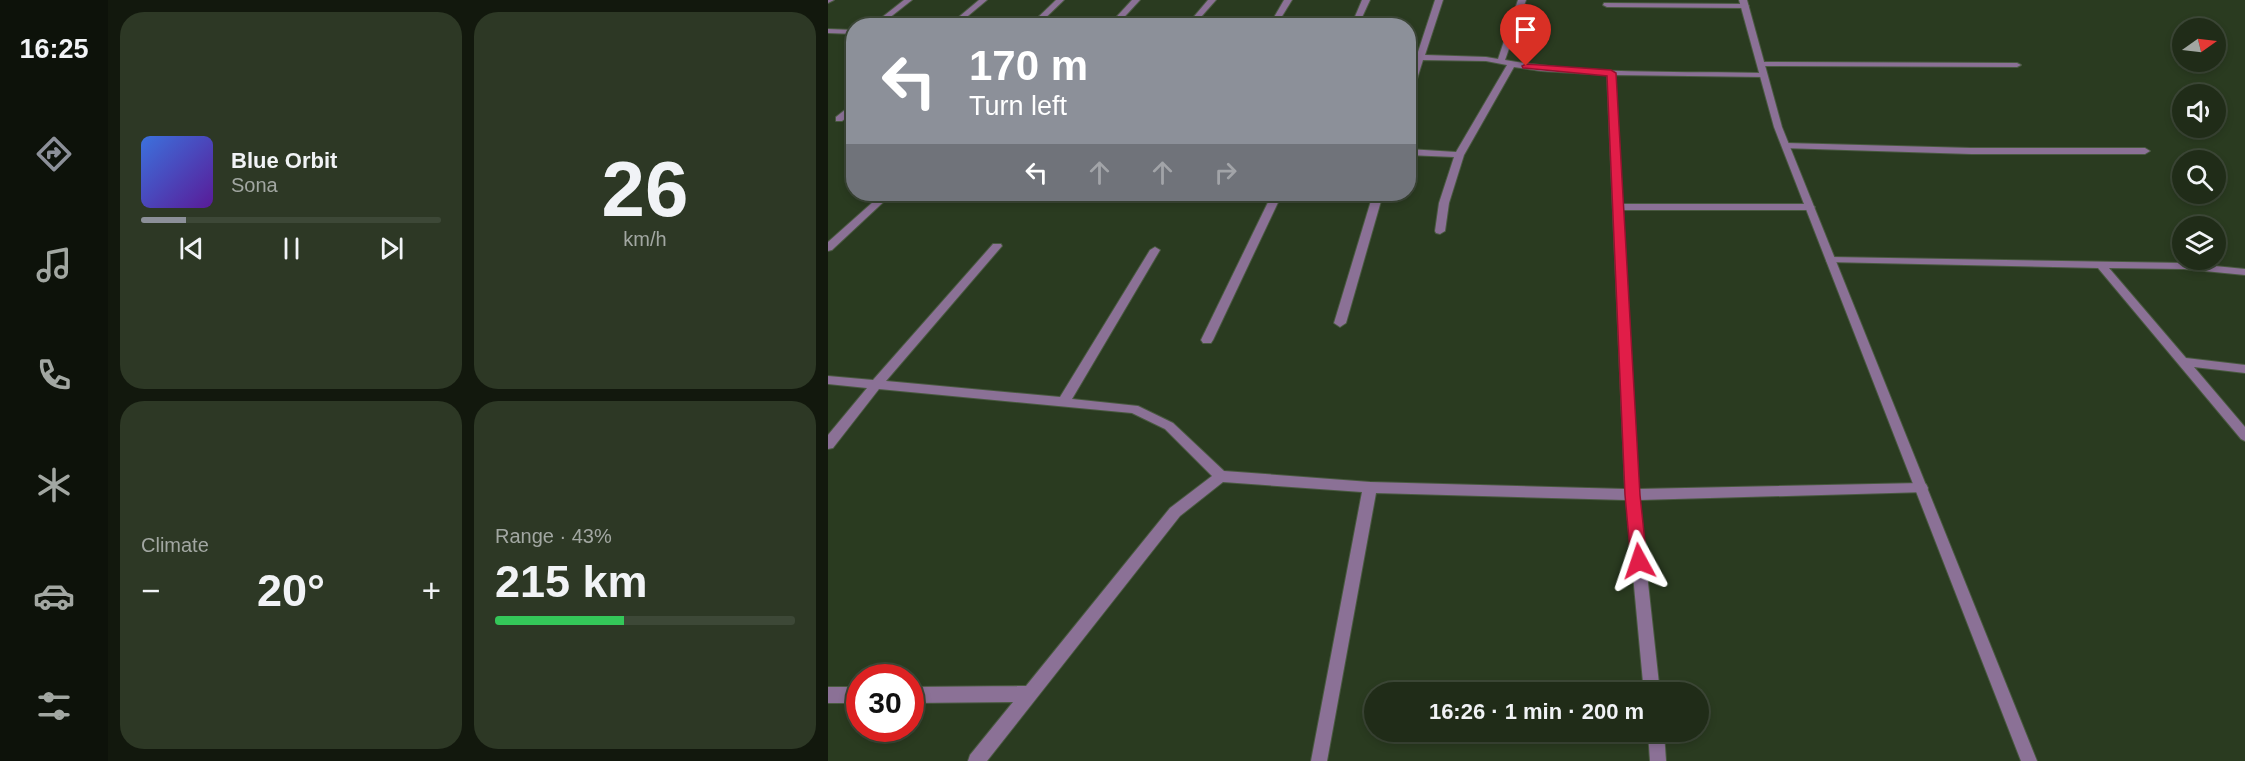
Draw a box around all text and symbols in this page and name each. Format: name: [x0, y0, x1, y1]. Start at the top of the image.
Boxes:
pin: [1500, 4, 1551, 66]
icon: arrive: [1509, 13, 1542, 46]
north arrow: [2172, 18, 2226, 72]
map controls: [2172, 18, 2226, 270]
text: 16:25: [19, 34, 89, 64]
icon: left: [870, 42, 948, 120]
text: 170 m: [969, 42, 1088, 89]
button: sound: [2172, 84, 2226, 138]
text: Turn left: [969, 91, 1067, 121]
icon: directions: [33, 133, 75, 175]
text: 26: [602, 145, 688, 233]
text: Blue Orbit: [231, 148, 337, 173]
button: search: [2172, 150, 2226, 204]
icon: left: [1020, 156, 1053, 189]
icon: ahead: [1083, 156, 1116, 189]
icon: ahead: [1146, 156, 1179, 189]
icon: right: [1209, 156, 1242, 189]
text: Sona: [231, 174, 278, 196]
button: layers: [2172, 216, 2226, 270]
text: km/h: [623, 228, 667, 250]
icon: previous: [175, 232, 208, 265]
icon: pause: [275, 232, 308, 265]
icon: next: [375, 232, 408, 265]
icon: music: [33, 244, 75, 286]
icon: phone: [33, 354, 75, 396]
icon: climate: [33, 464, 75, 506]
text: Range · 43%: [495, 525, 612, 547]
position arrow: [1607, 529, 1671, 593]
text: Climate: [141, 534, 209, 556]
text: 215 km: [495, 556, 648, 607]
text: 20°: [257, 565, 325, 616]
text: −: [141, 572, 160, 609]
text: +: [422, 572, 441, 609]
icon: car: [33, 575, 75, 617]
speed limit sign: 30: [846, 664, 924, 742]
icon: filters: [33, 685, 75, 727]
text: 16:26 · 1 min · 200 m: [1429, 699, 1644, 724]

